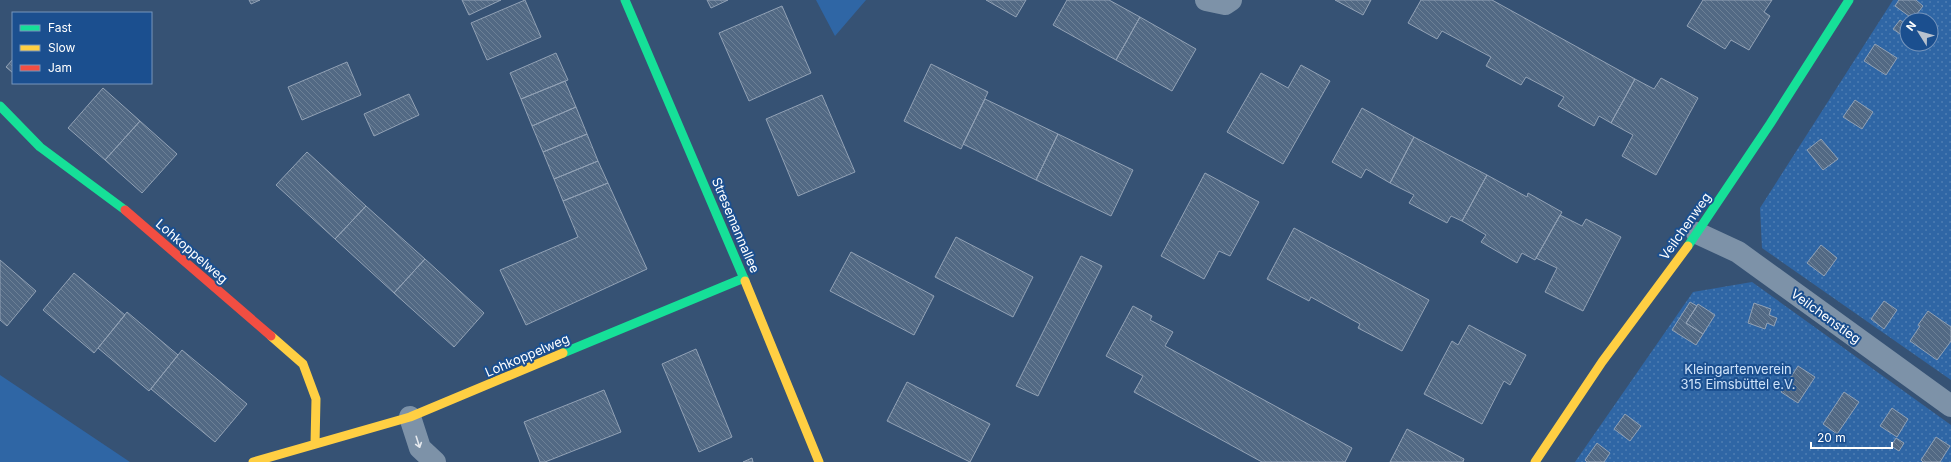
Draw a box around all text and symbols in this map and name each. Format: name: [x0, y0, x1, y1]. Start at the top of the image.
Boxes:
legend: [12, 12, 152, 84]
north arrow: [1899, 12, 1939, 52]
text: N: [1903, 18, 1919, 34]
text: Fast: [48, 20, 72, 35]
text: Slow: [48, 40, 76, 55]
text: Jam: [48, 60, 72, 75]
street label: Stresemannallee: [709, 175, 763, 275]
street label: Veilchenweg: [1656, 189, 1714, 263]
street label: Lohkoppelweg: [153, 215, 231, 287]
street label: Veilchenstieg: [1788, 285, 1864, 347]
street label: Lohkoppelweg: [482, 330, 572, 380]
park label: Kleingartenverein 315 Eimsbüttel e.V.: [1681, 361, 1795, 392]
scale bar: [1811, 424, 1892, 450]
text: 20 m: [1817, 430, 1846, 445]
one-way arrow: [415, 435, 422, 448]

